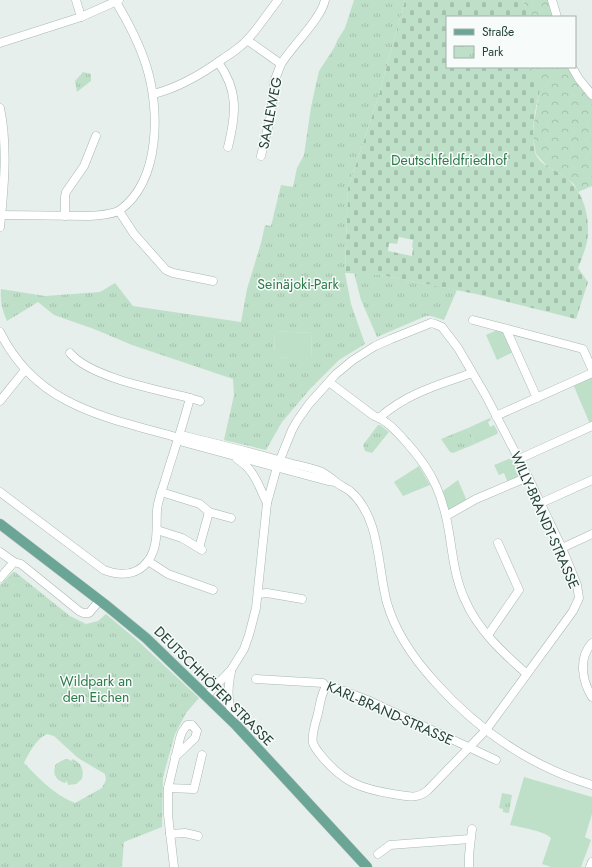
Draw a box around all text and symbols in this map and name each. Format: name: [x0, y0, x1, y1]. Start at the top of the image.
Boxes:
legend: [446, 16, 576, 68]
text: Straße: [482, 23, 514, 41]
text: Park: [482, 43, 504, 61]
street label: SAALEWEG: [253, 75, 287, 151]
park label: Deutschfeldfriedhof: [391, 150, 508, 170]
park label: Seinäjoki-Park: [257, 274, 340, 294]
street label: WILLY-BRANDT-STRASSE: [506, 448, 584, 592]
street label: DEUTSCHHÖFER STRASSE: [150, 622, 278, 750]
park label: Wildpark an den Eichen: [60, 671, 132, 707]
street label: KARL-BRAND-STRASSE: [323, 676, 457, 750]

